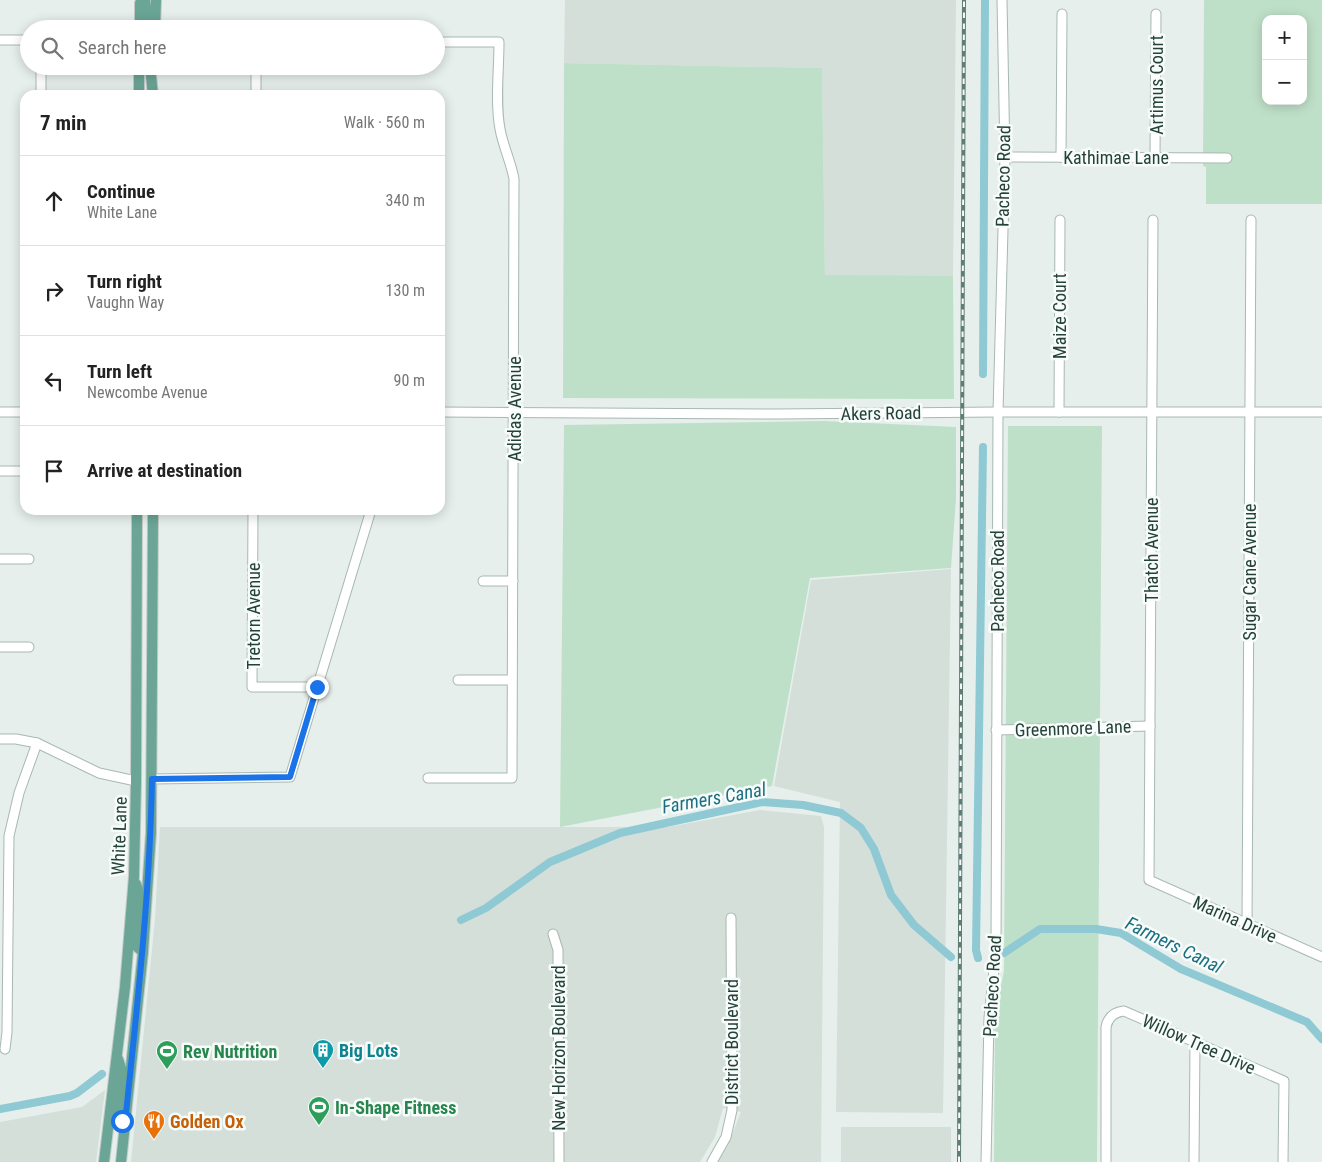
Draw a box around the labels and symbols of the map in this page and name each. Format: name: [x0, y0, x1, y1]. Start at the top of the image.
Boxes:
street label: Artimus Court: [1146, 35, 1167, 135]
street label: Pacheco Road: [992, 125, 1014, 227]
street label: Kathimae Lane: [1063, 147, 1169, 168]
street label: Maize Court: [1049, 273, 1070, 359]
street label: Adidas Avenue: [504, 356, 525, 462]
street label: Akers Road: [840, 402, 922, 424]
street label: Thatch Avenue: [1141, 498, 1162, 602]
street label: Sugar Cane Avenue: [1239, 503, 1260, 641]
street label: Pacheco Road: [987, 530, 1008, 632]
street label: Tretorn Avenue: [243, 563, 264, 669]
route end: [306, 676, 329, 699]
street label: Greenmore Lane: [1014, 715, 1132, 741]
water label: Farmers Canal: [660, 777, 769, 818]
street label: White Lane: [107, 796, 131, 876]
street label: Marina Drive: [1190, 891, 1280, 947]
water label: Farmers Canal: [1122, 912, 1227, 979]
street label: Pacheco Road: [979, 935, 1005, 1037]
street label: New Horizon Boulevard: [548, 965, 569, 1131]
street label: District Boulevard: [721, 979, 742, 1105]
street label: Willow Tree Drive: [1139, 1010, 1259, 1078]
building icon: Big Lots: [311, 1038, 335, 1069]
sports icon: Rev Nutrition: [155, 1039, 179, 1070]
place label: Big Lots: [339, 1040, 398, 1061]
place label: Rev Nutrition: [183, 1041, 277, 1062]
sports icon: In-Shape Fitness: [307, 1095, 331, 1126]
place label: In-Shape Fitness: [335, 1097, 456, 1118]
restaurant icon: Golden Ox: [142, 1109, 166, 1140]
route start: [111, 1110, 134, 1133]
place label: Golden Ox: [170, 1111, 244, 1132]

